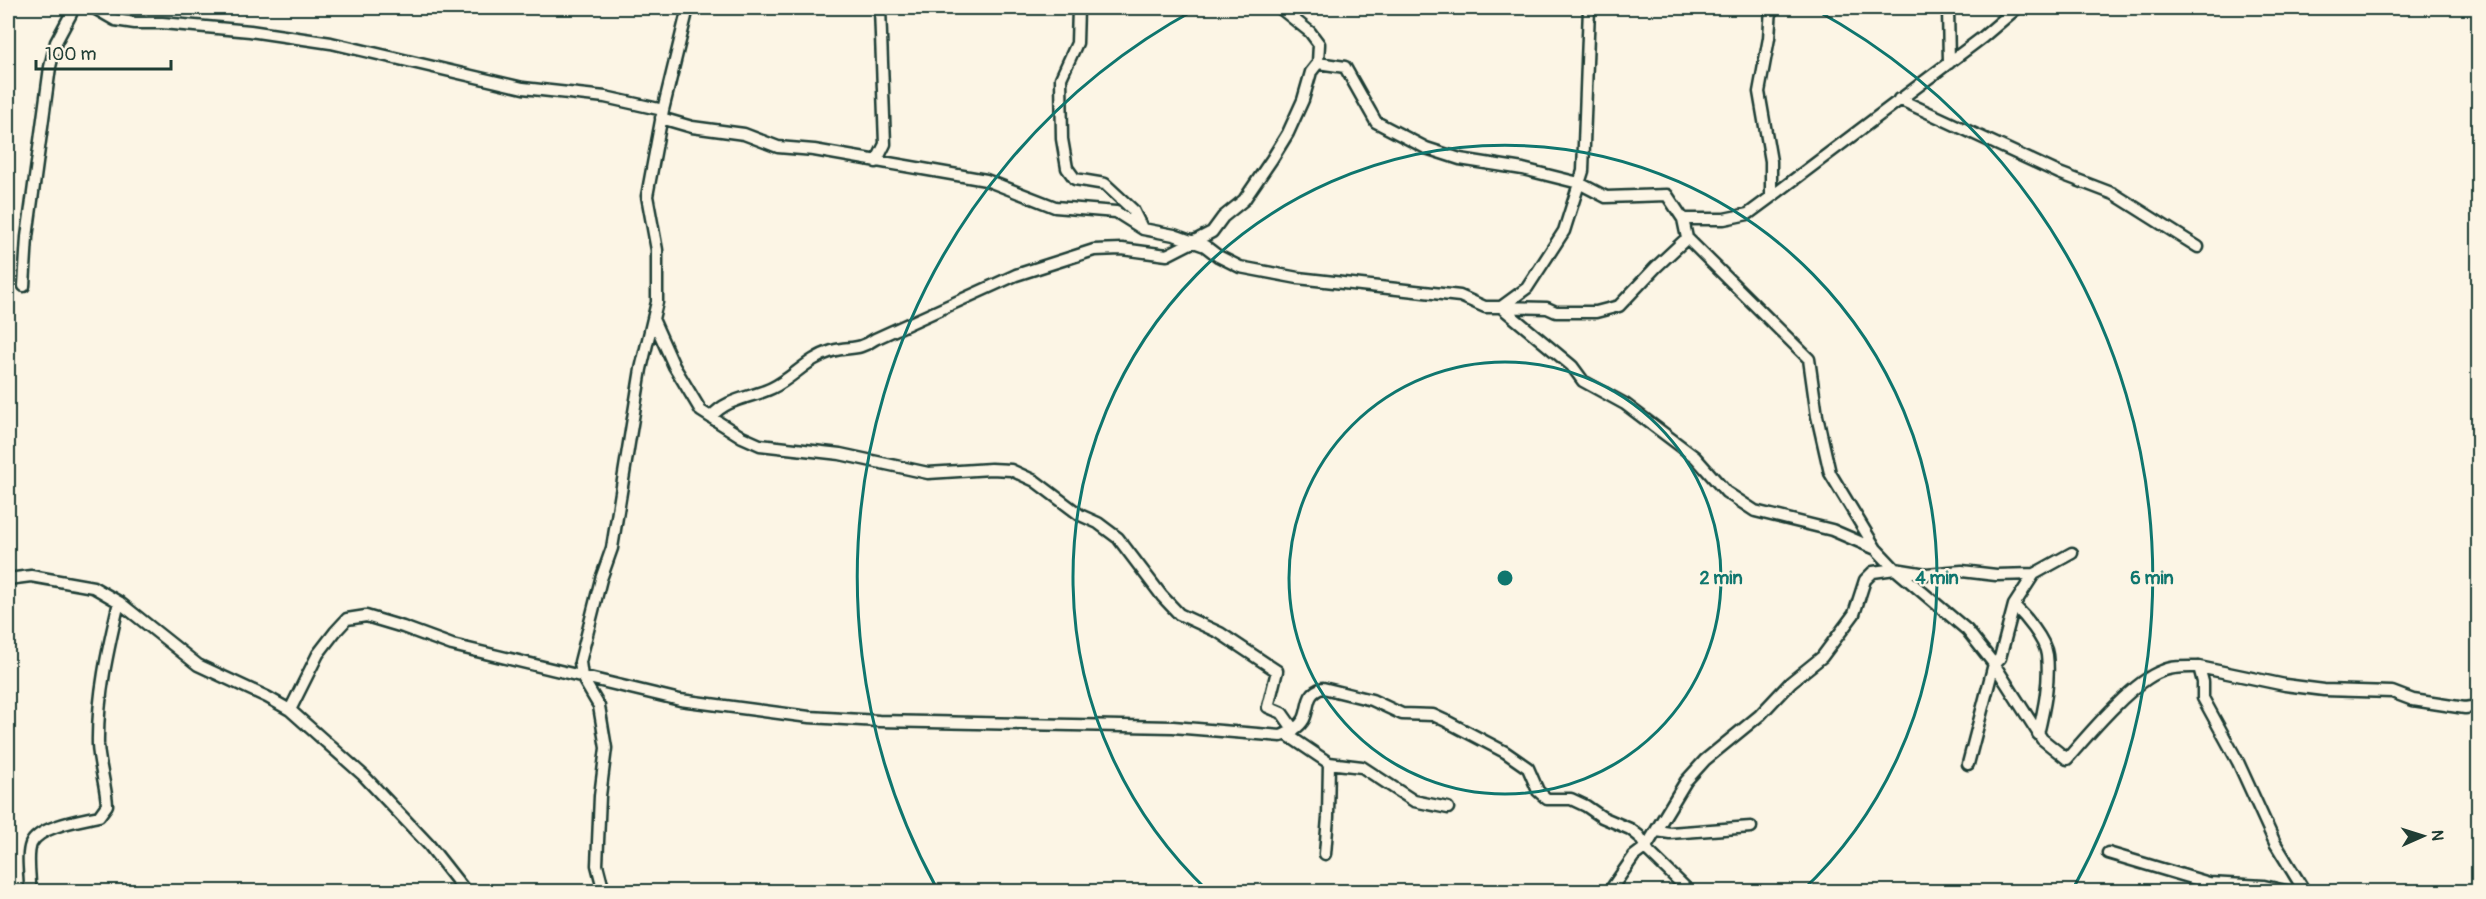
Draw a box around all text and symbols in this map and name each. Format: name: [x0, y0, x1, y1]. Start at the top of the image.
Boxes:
scale bar: [36, 33, 171, 71]
text: 100 m: [45, 43, 97, 66]
text: 2 min: [1699, 567, 1743, 590]
text: 4 min: [1915, 567, 1959, 590]
text: 6 min: [2130, 567, 2174, 590]
centre of rings: [1495, 568, 1515, 588]
north arrow: [2393, 806, 2453, 866]
text: N: [2427, 829, 2447, 841]

